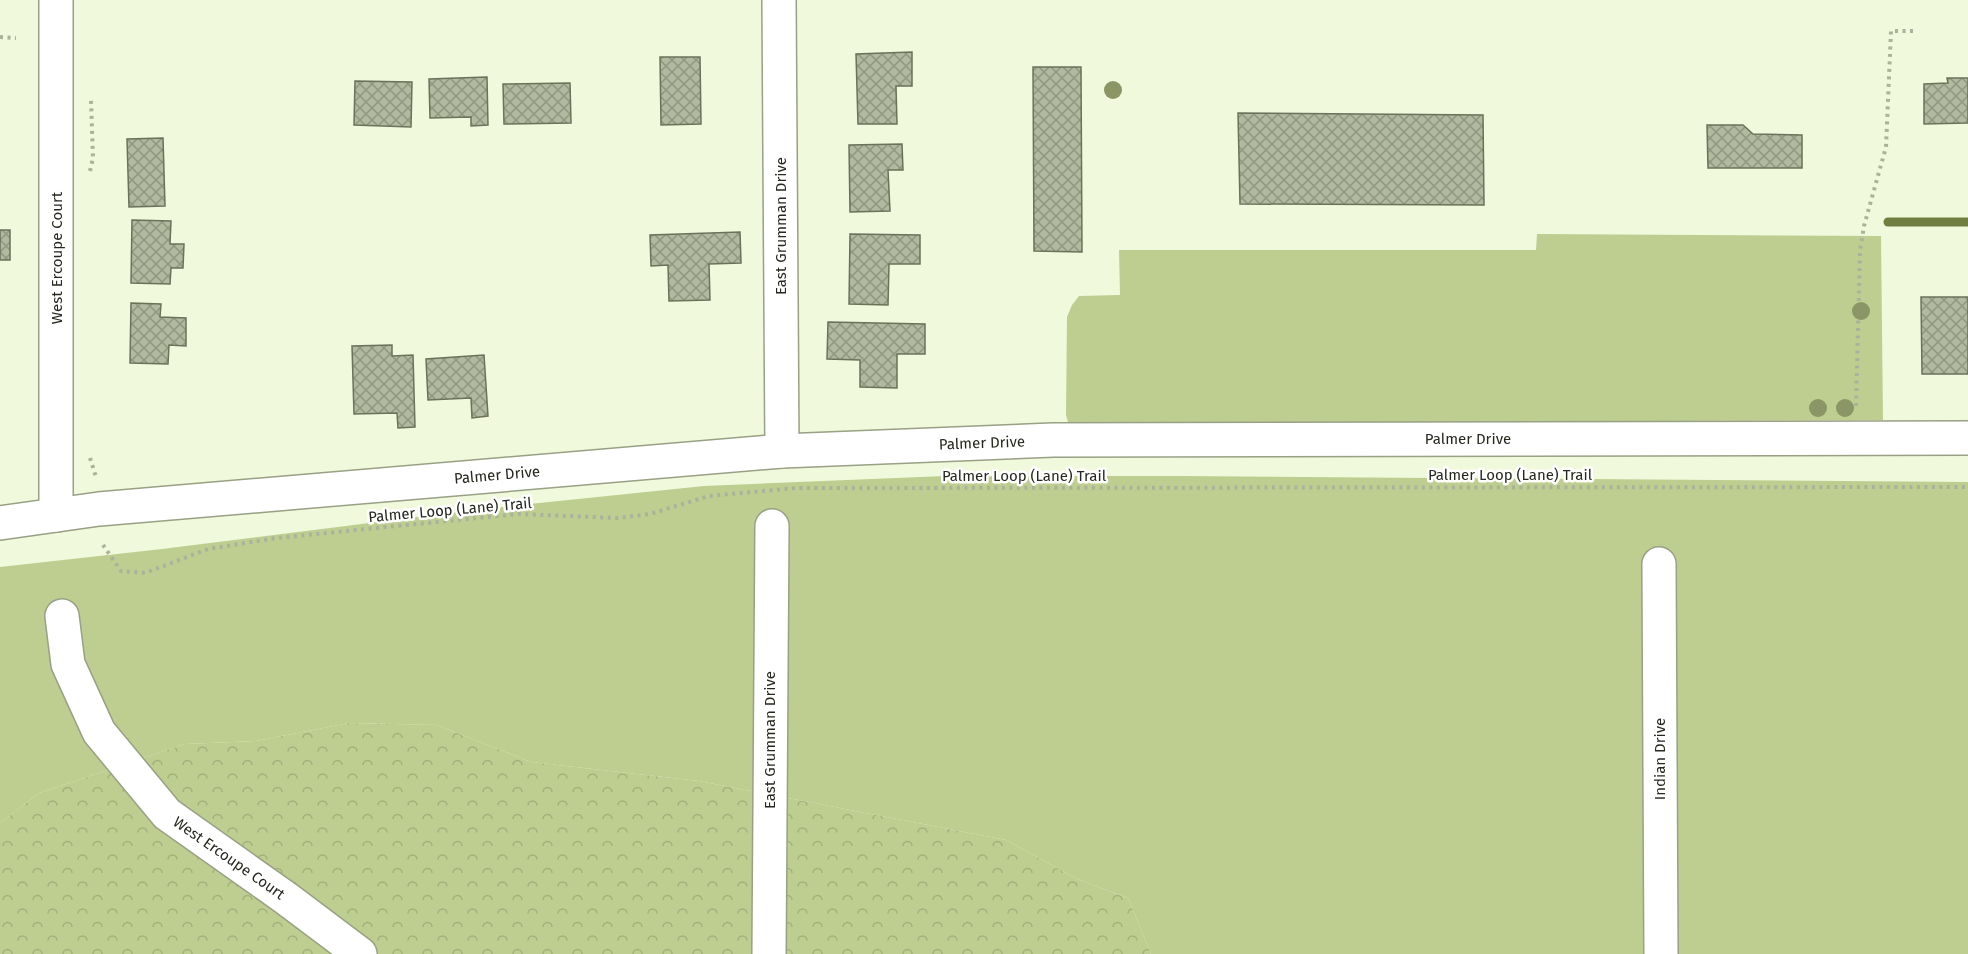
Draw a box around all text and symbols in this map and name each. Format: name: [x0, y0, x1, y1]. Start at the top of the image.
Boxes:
street label: East Grumman Drive: [772, 157, 790, 295]
street label: West Ercoupe Court: [48, 191, 66, 324]
street label: Palmer Drive: [1425, 430, 1511, 448]
street label: Palmer Drive: [939, 433, 1025, 453]
street label: Palmer Drive: [453, 462, 541, 488]
street label: Palmer Loop (Lane) Trail: [1428, 466, 1593, 484]
street label: Palmer Loop (Lane) Trail: [942, 467, 1107, 485]
street label: Palmer Loop (Lane) Trail: [367, 494, 533, 526]
street label: East Grumman Drive: [761, 671, 779, 809]
street label: Indian Drive: [1651, 718, 1669, 800]
street label: West Ercoupe Court: [170, 813, 289, 904]

